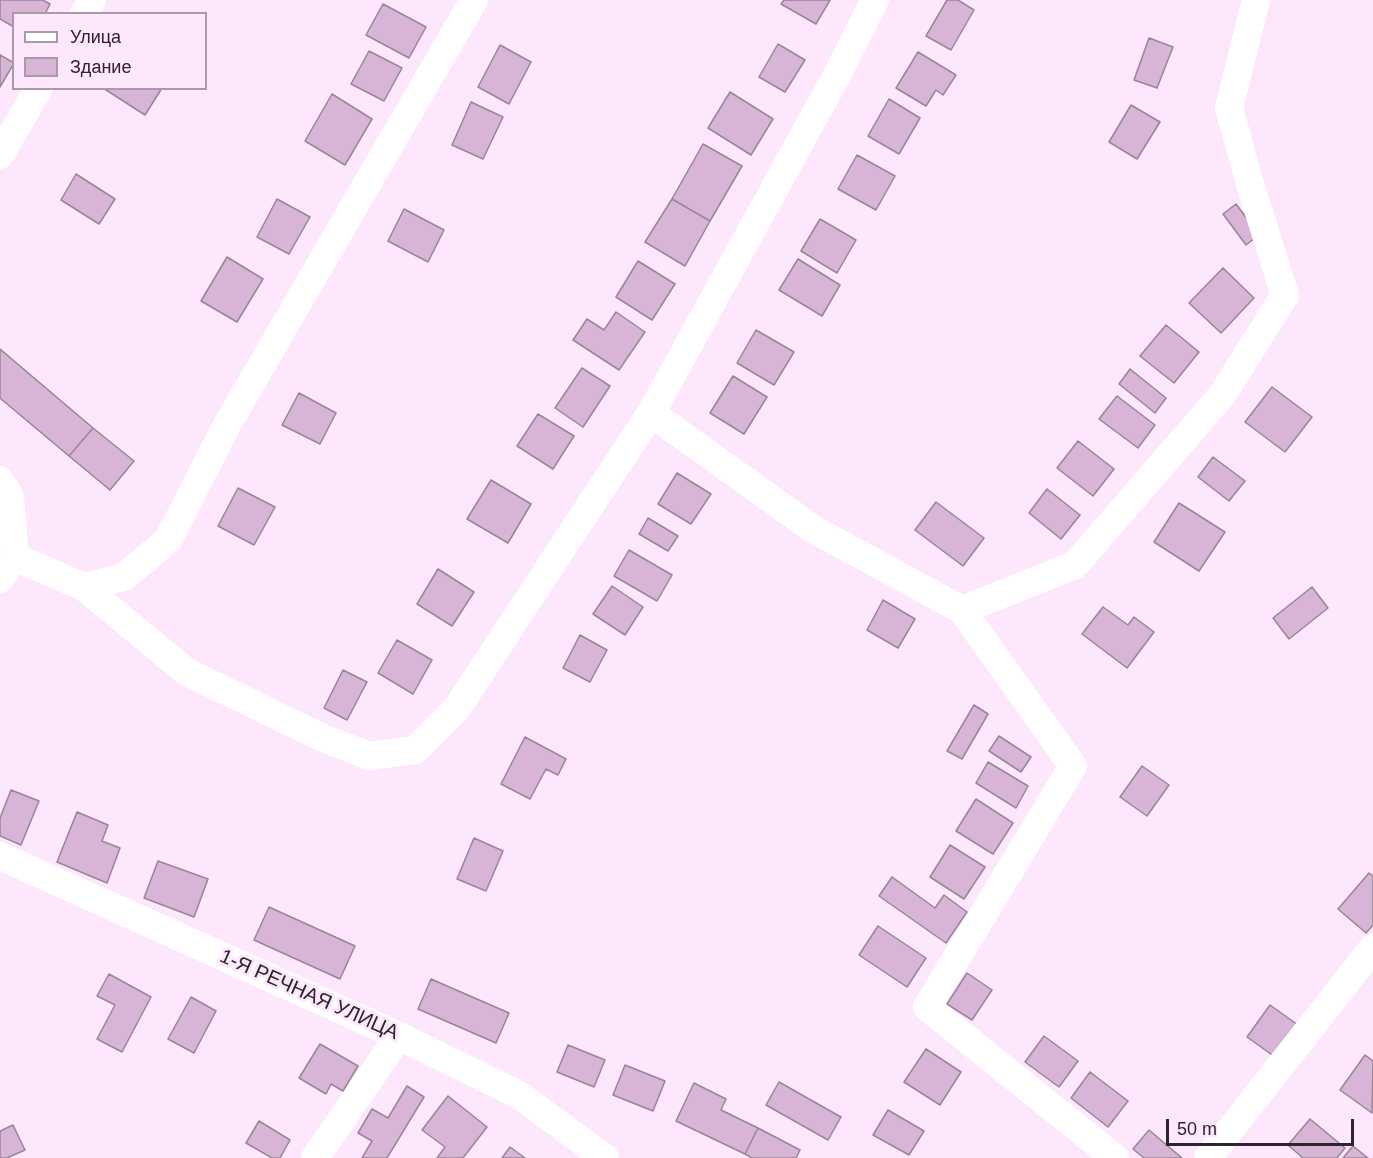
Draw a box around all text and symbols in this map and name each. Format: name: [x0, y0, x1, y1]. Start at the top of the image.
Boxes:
legend: [12, 12, 207, 90]
text: Улица: [70, 27, 121, 47]
text: Здание: [70, 57, 131, 77]
street label: 1-Я РЕЧНАЯ УЛИЦА: [216, 945, 402, 1045]
scale bar: [1169, 1107, 1356, 1145]
text: 50 m: [1177, 1119, 1217, 1139]

